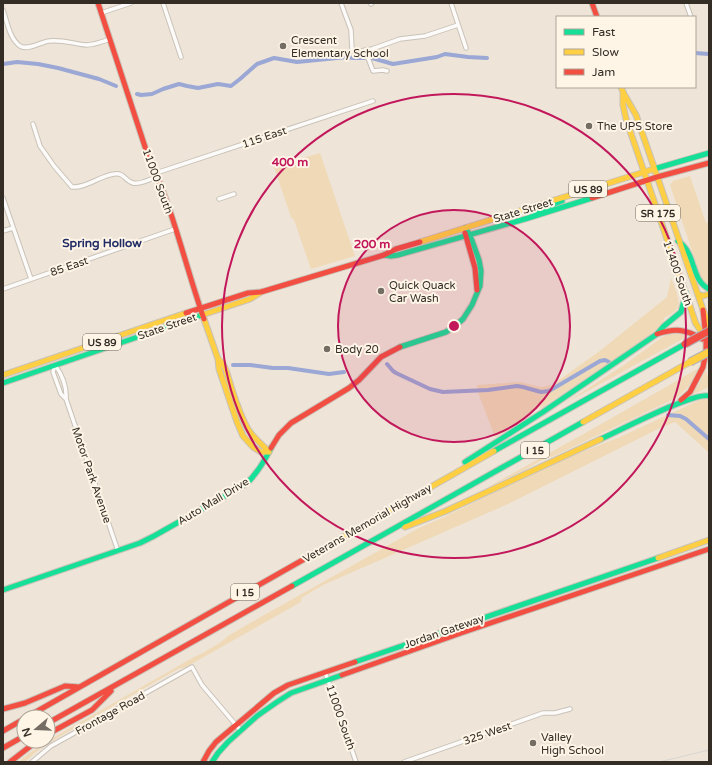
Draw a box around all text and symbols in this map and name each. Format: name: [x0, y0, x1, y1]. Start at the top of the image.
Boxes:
legend: [556, 16, 696, 88]
text: Fast: [592, 25, 616, 39]
place label: Crescent Elementary School: [291, 34, 389, 60]
marker: Crescent Elementary School: [278, 41, 288, 51]
text: Slow: [592, 45, 619, 59]
text: Jam: [592, 65, 615, 79]
place label: The UPS Store: [597, 120, 672, 133]
marker: The UPS Store: [584, 121, 594, 131]
street label: 115 East: [240, 124, 288, 151]
street label: 11000 South: [140, 147, 175, 216]
text: 400 m: [272, 155, 308, 169]
road number: US 89: [569, 181, 607, 197]
street label: State Street: [492, 195, 554, 226]
road number: SR 175: [636, 205, 680, 221]
district label: Spring Hollow: [62, 236, 142, 251]
text: 200 m: [354, 237, 390, 251]
street label: 11400 South: [660, 239, 695, 308]
street label: 85 East: [48, 254, 90, 279]
place label: Quick Quack Car Wash: [389, 279, 456, 305]
marker: Quick Quack Car Wash: [376, 286, 386, 296]
street label: State Street: [136, 310, 198, 343]
centre of rings: [447, 319, 461, 333]
road number: US 89: [83, 334, 121, 350]
place label: Body 20: [335, 343, 379, 356]
marker: Body 20: [322, 344, 332, 354]
street label: Motor Park Avenue: [69, 425, 114, 525]
road number: I 15: [521, 442, 549, 458]
street label: Auto Mall Drive: [175, 475, 251, 528]
street label: Veterans Memorial Highway: [301, 481, 434, 566]
road number: I 15: [231, 584, 259, 600]
street label: Jordan Gateway: [402, 612, 486, 651]
street label: 11000 South: [323, 683, 358, 752]
street label: Frontage Road: [73, 689, 147, 738]
north arrow: [16, 709, 56, 749]
street label: 325 West: [461, 719, 513, 748]
text: N: [19, 726, 35, 738]
place label: Valley High School: [541, 731, 604, 757]
marker: Valley High School: [528, 738, 538, 748]

